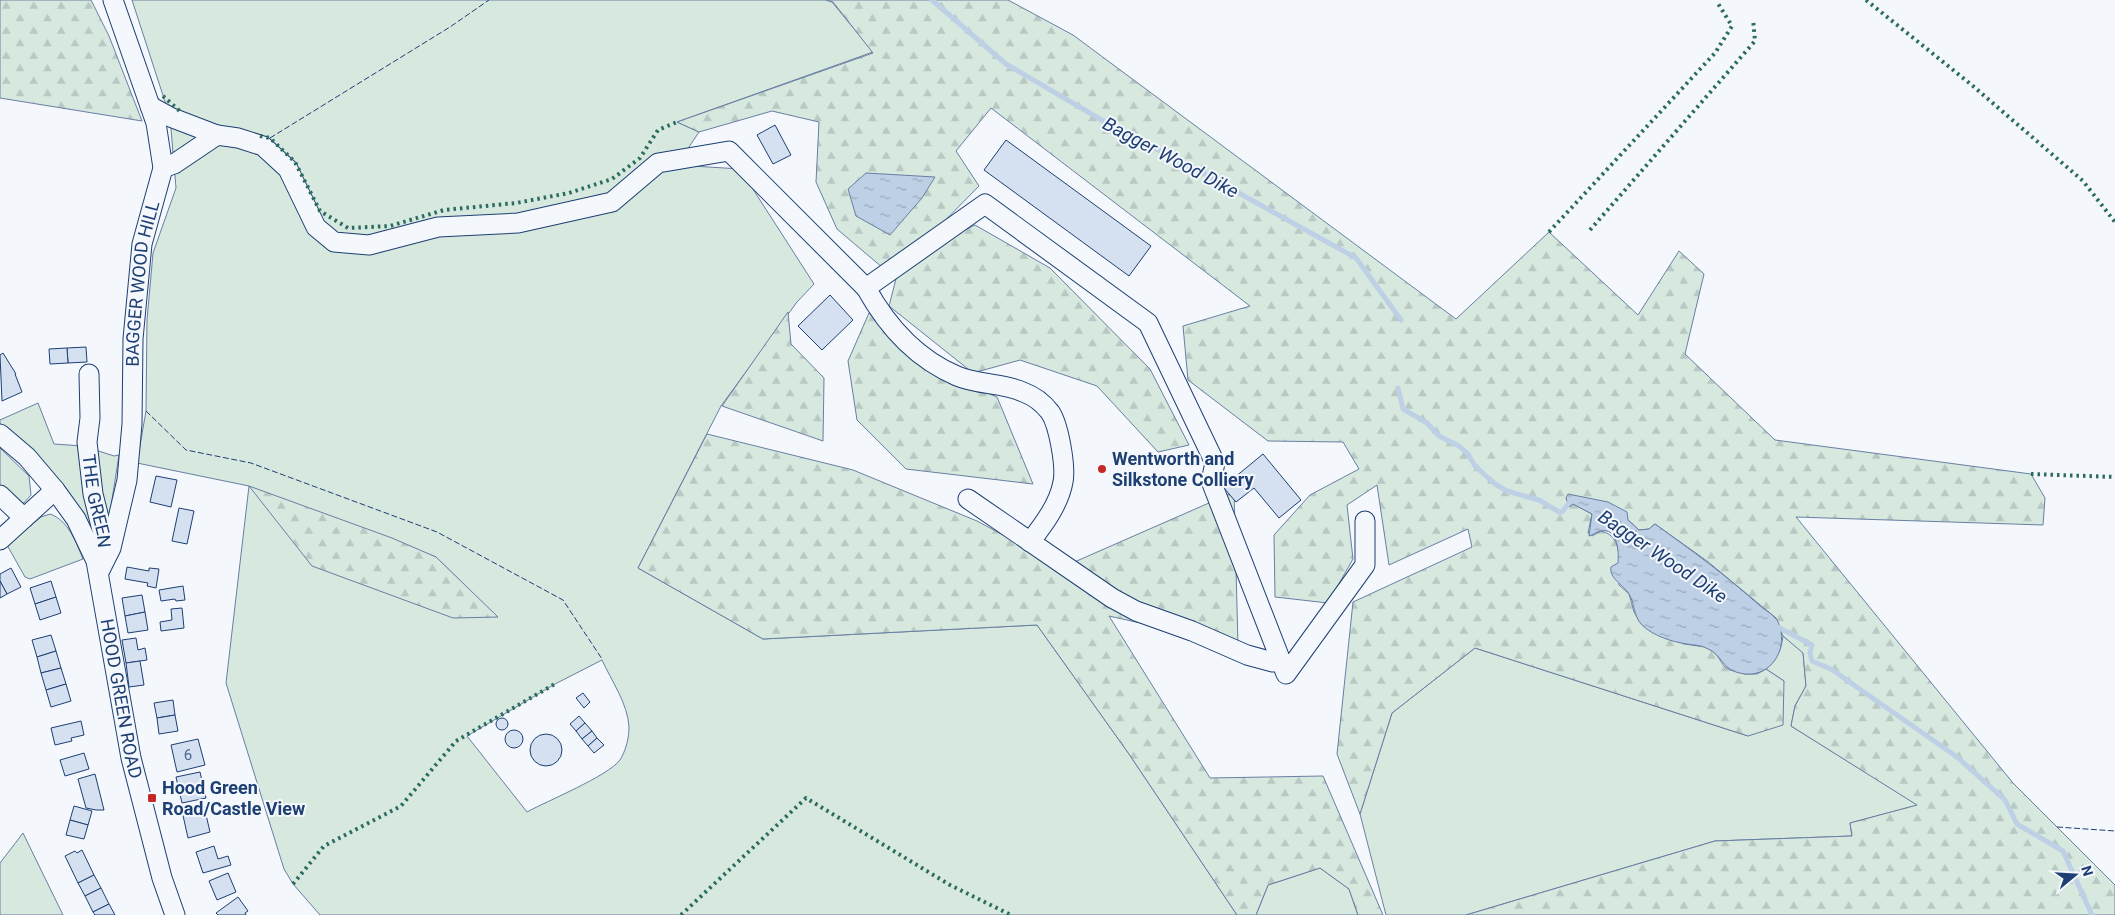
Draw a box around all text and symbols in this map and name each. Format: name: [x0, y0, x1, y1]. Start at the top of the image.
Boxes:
water label: Bagger Wood Dike: [1099, 112, 1243, 203]
street label: BAGGER WOOD HILL: [122, 198, 164, 367]
place label: Wentworth and Silkstone Colliery: [1112, 448, 1254, 490]
street label: THE GREEN: [78, 453, 115, 549]
marker: Wentworth and Silkstone Colliery: [1096, 463, 1108, 475]
water label: Bagger Wood Dike: [1594, 505, 1732, 608]
street label: HOOD GREEN ROAD: [96, 617, 147, 781]
house number: 6: [184, 746, 192, 764]
place label: Hood Green Road/Castle View: [162, 777, 305, 819]
marker: Hood Green Road/Castle View: [146, 792, 158, 804]
north arrow: [2050, 850, 2100, 900]
text: N: [2078, 864, 2097, 878]

